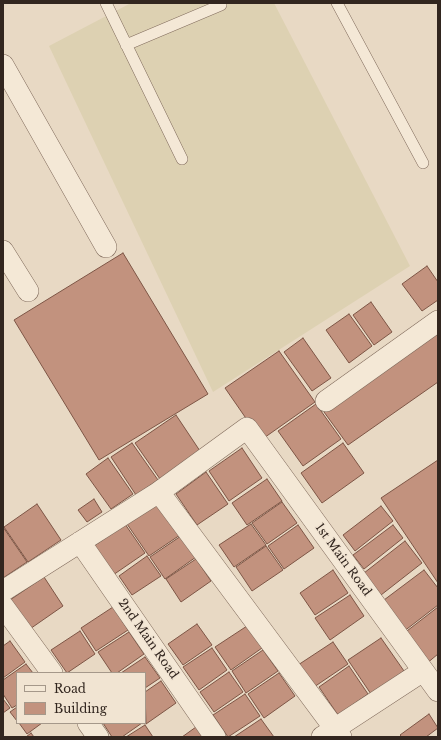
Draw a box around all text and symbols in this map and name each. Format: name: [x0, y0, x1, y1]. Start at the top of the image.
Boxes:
street label: 1st Main Road: [312, 521, 374, 599]
street label: 2nd Main Road: [115, 596, 181, 682]
legend: [16, 672, 146, 724]
text: Road: [54, 681, 86, 696]
text: Building: [54, 701, 107, 716]

